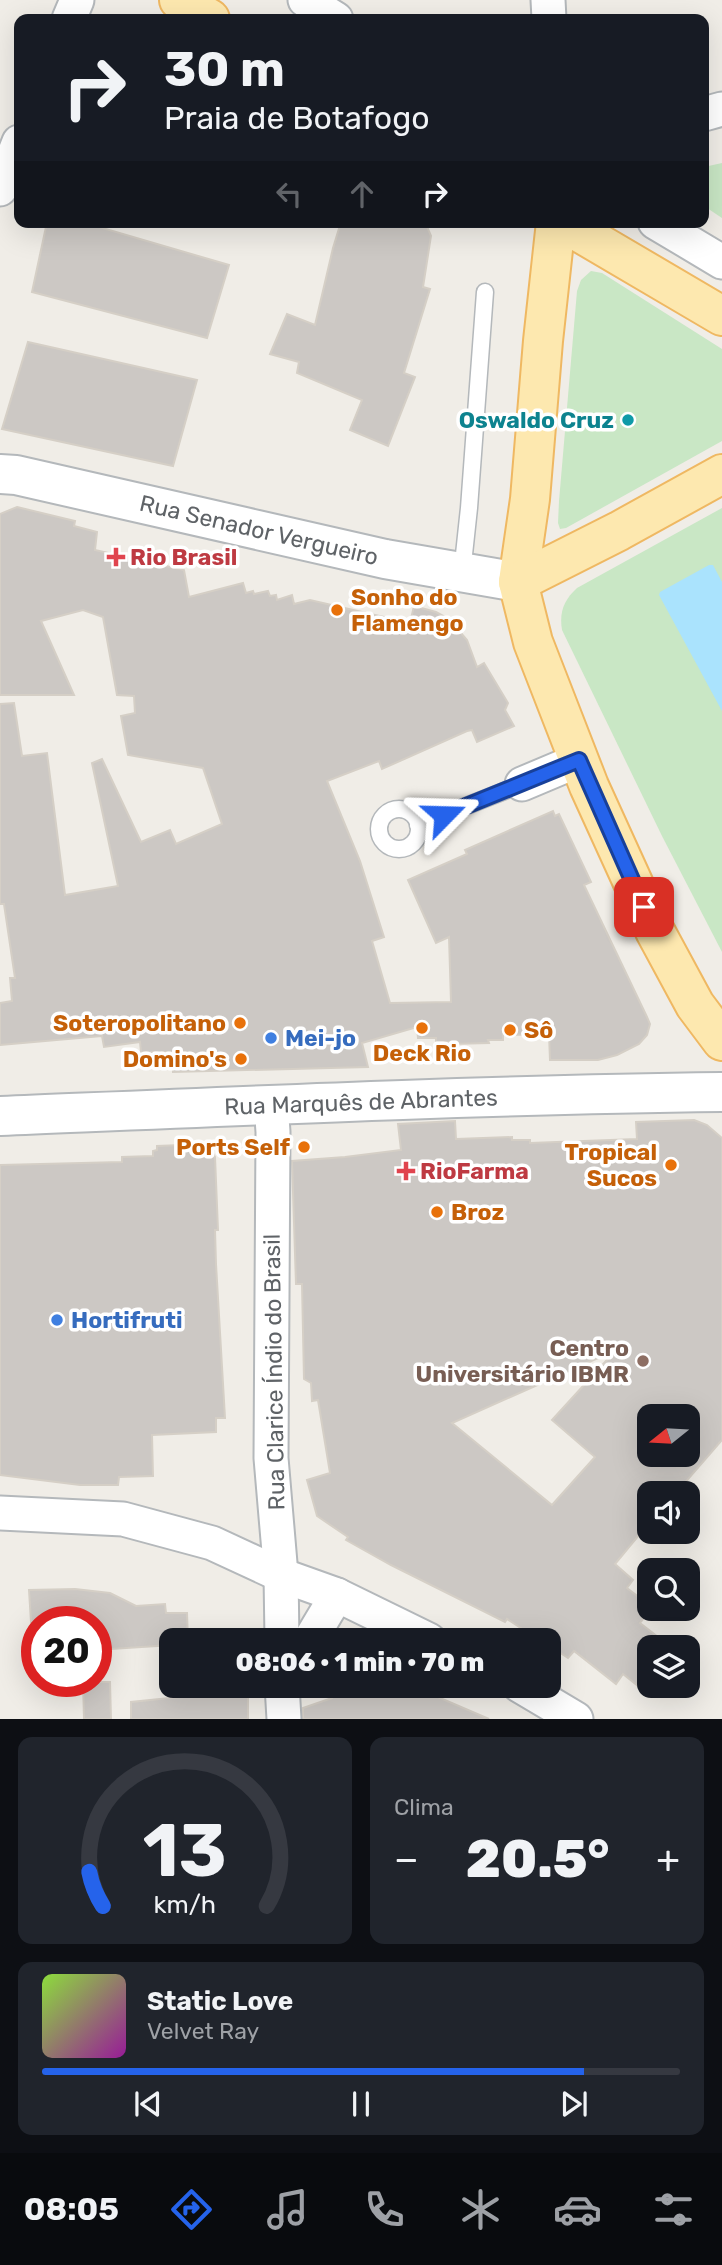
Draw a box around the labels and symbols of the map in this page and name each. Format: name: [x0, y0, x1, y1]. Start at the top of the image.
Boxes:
place label: Oswaldo Cruz: [459, 406, 614, 434]
marker: Oswaldo Cruz: [620, 412, 636, 428]
street label: Rua Senador Vergueiro: [137, 489, 381, 571]
place label: Rio Brasil: [130, 543, 237, 571]
marker: Rio Brasil: [108, 549, 124, 565]
place label: Sonho do Flamengo: [351, 583, 464, 637]
marker: Sonho do Flamengo: [329, 602, 345, 618]
position arrow: [407, 778, 481, 852]
pin: [614, 877, 674, 937]
place label: Soteropolitano: [53, 1009, 226, 1037]
marker: Soteropolitano: [232, 1015, 248, 1031]
place label: Sô: [524, 1016, 553, 1044]
marker: Deck Rio: [414, 1020, 430, 1036]
marker: Sô: [502, 1022, 518, 1038]
place label: Mei-jo: [285, 1024, 356, 1052]
marker: Mei-jo: [263, 1030, 279, 1046]
place label: Deck Rio: [373, 1039, 471, 1067]
place label: Domino's: [123, 1045, 227, 1073]
marker: Domino's: [233, 1051, 249, 1067]
street label: Rua Marquês de Abrantes: [224, 1083, 498, 1121]
place label: Ports Self: [176, 1133, 291, 1161]
place label: Tropical Sucos: [565, 1138, 657, 1192]
marker: Ports Self: [296, 1139, 312, 1155]
place label: RioFarma: [420, 1157, 529, 1185]
marker: Tropical Sucos: [663, 1157, 679, 1173]
marker: RioFarma: [398, 1163, 414, 1179]
place label: Broz: [451, 1198, 504, 1226]
marker: Broz: [429, 1204, 445, 1220]
street label: Rua Clarice Índio do Brasil: [258, 1233, 290, 1511]
place label: Hortifruti: [71, 1306, 183, 1334]
marker: Hortifruti: [49, 1312, 65, 1328]
place label: Centro Universitário IBMR: [415, 1334, 629, 1388]
marker: Centro Universitário IBMR: [635, 1353, 651, 1369]
north arrow: [637, 1404, 700, 1466]
speed limit sign: 20: [21, 1606, 112, 1697]

